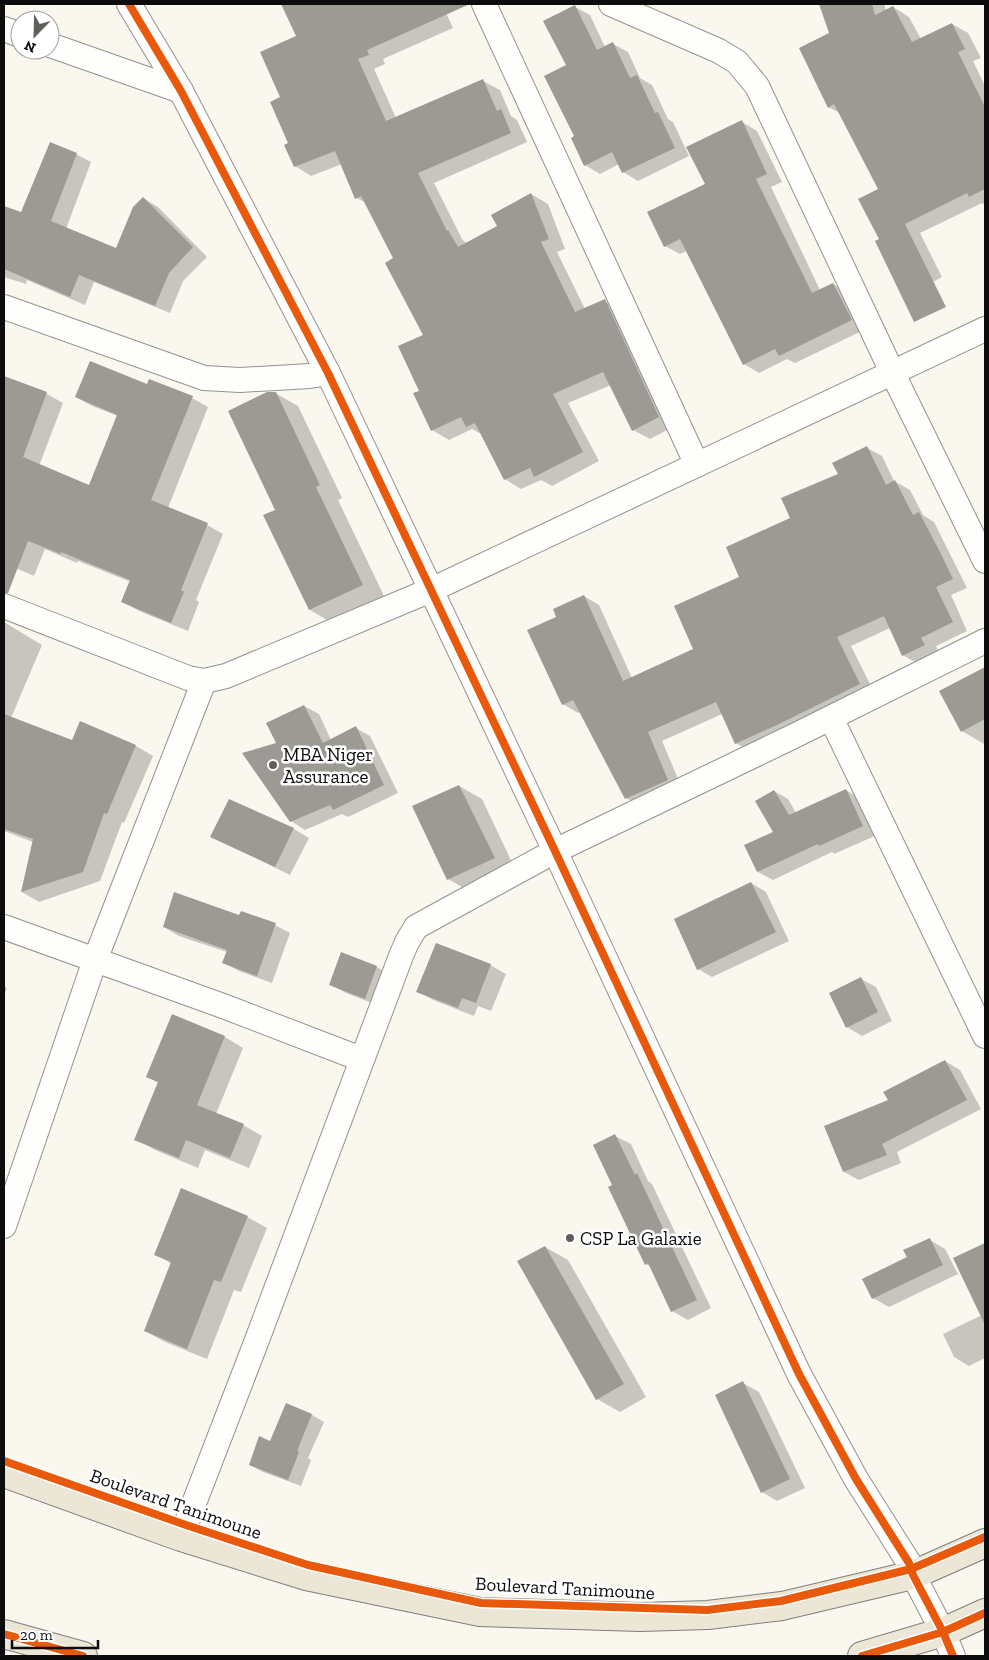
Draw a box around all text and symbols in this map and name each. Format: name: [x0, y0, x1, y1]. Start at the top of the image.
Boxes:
north arrow: [10, 10, 60, 60]
text: N: [22, 36, 38, 56]
place label: MBA Niger Assurance: [283, 743, 373, 788]
marker: MBA Niger Assurance: [267, 759, 279, 771]
place label: CSP La Galaxie: [580, 1227, 702, 1250]
marker: CSP La Galaxie: [564, 1232, 576, 1244]
street label: Boulevard Tanimoune: [87, 1464, 265, 1544]
street label: Boulevard Tanimoune: [475, 1572, 656, 1604]
scale bar: [12, 1618, 99, 1650]
text: 20 m: [20, 1626, 53, 1644]

